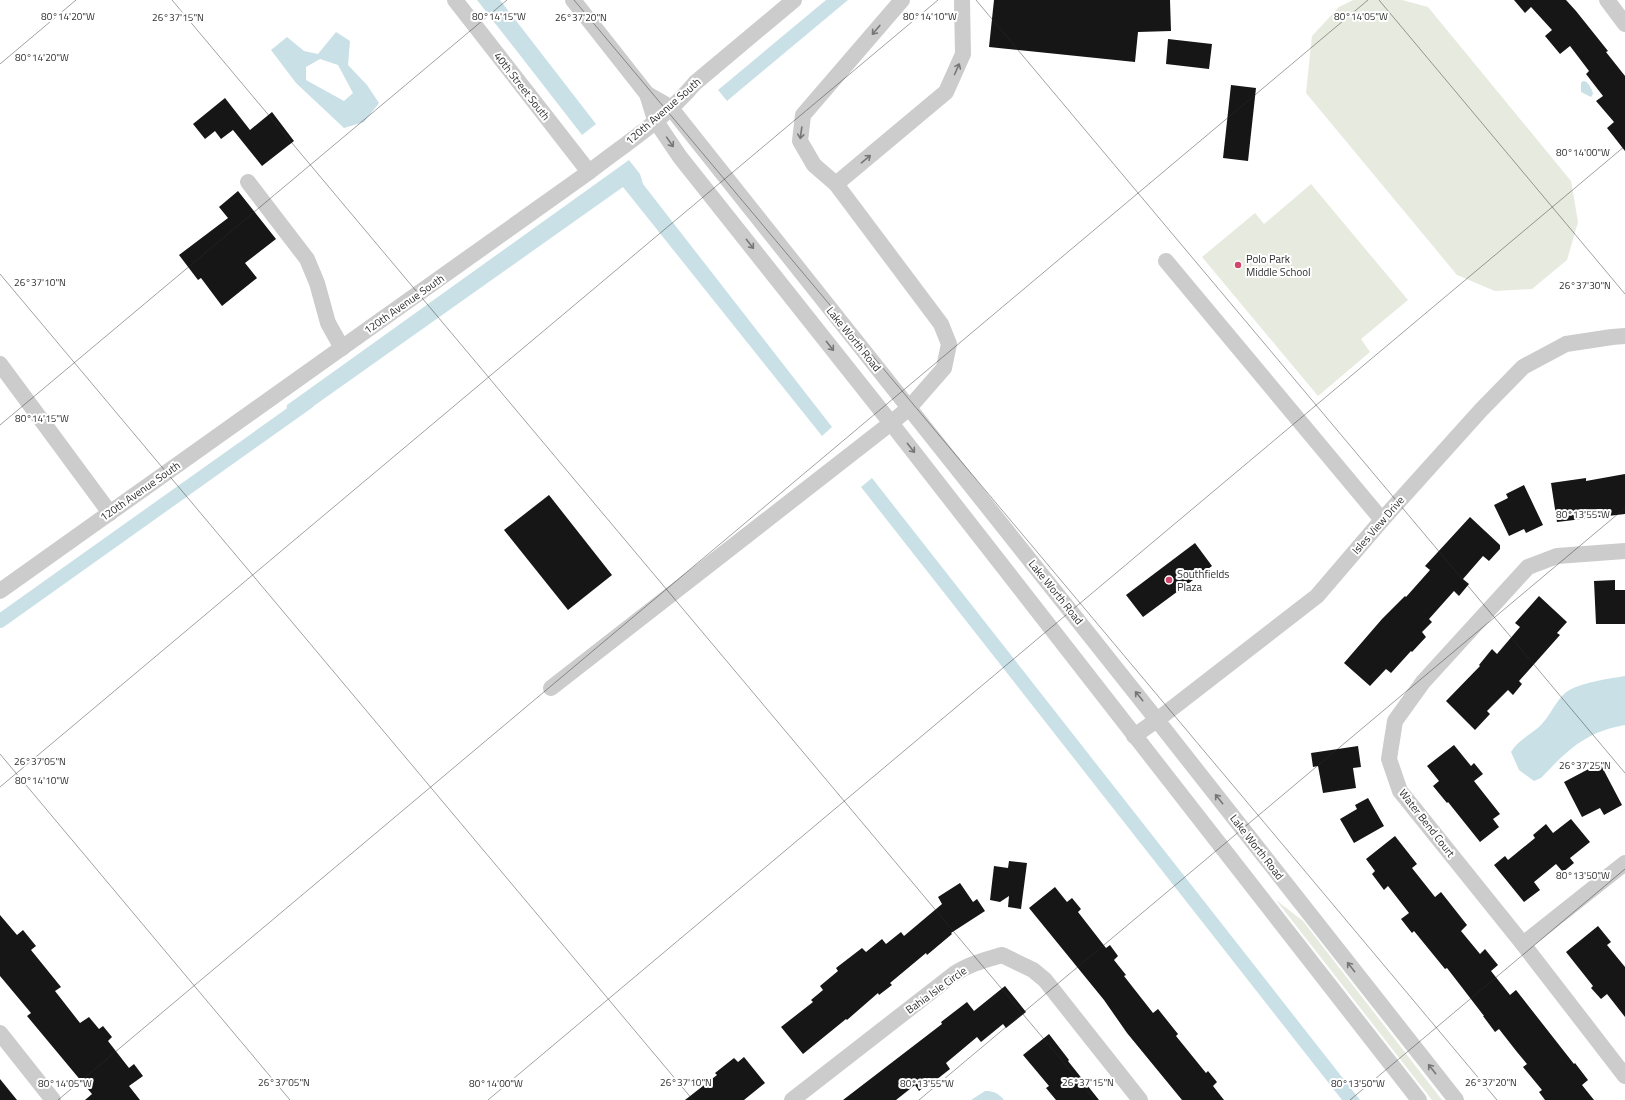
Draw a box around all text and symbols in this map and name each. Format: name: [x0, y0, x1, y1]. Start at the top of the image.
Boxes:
text: 80°14'20"W: [41, 9, 95, 24]
text: 80°14'15"W: [472, 9, 526, 24]
text: 80°14'10"W: [903, 9, 957, 24]
text: 80°14'05"W: [1334, 9, 1388, 24]
text: 26°37'15"N: [152, 10, 204, 25]
text: 26°37'20"N: [555, 10, 607, 25]
one-way arrow: [872, 24, 881, 35]
street label: 40th Street South: [490, 49, 554, 124]
text: 80°14'20"W: [15, 50, 69, 65]
one-way arrow: [953, 63, 961, 75]
street label: 120th Avenue South: [622, 74, 704, 148]
one-way arrow: [797, 126, 805, 139]
one-way arrow: [666, 136, 674, 147]
text: 80°14'00"W: [1556, 145, 1610, 160]
one-way arrow: [861, 155, 871, 164]
one-way arrow: [745, 239, 754, 250]
place label: Polo Park Middle School: [1246, 251, 1311, 280]
marker: Polo Park Middle School: [1233, 260, 1243, 270]
street label: 120th Avenue South: [361, 270, 448, 338]
text: 26°37'10"N: [14, 275, 66, 290]
text: 26°37'30"N: [1559, 278, 1611, 293]
street label: Lake Worth Road: [823, 303, 885, 375]
one-way arrow: [826, 341, 835, 352]
text: 80°14'15"W: [15, 411, 69, 426]
one-way arrow: [906, 443, 915, 454]
street label: 120th Avenue South: [97, 457, 184, 525]
street label: Isles View Drive: [1348, 492, 1408, 558]
text: 80°13'55"W: [1556, 507, 1610, 522]
street label: Lake Worth Road: [1025, 556, 1087, 628]
place label: Southfields Plaza: [1177, 566, 1229, 595]
marker: Southfields Plaza: [1164, 575, 1174, 585]
one-way arrow: [1135, 691, 1143, 702]
text: 26°37'05"N: [14, 754, 66, 769]
text: 26°37'25"N: [1559, 758, 1611, 773]
text: 80°14'10"W: [15, 773, 69, 788]
street label: Water Bend Court: [1395, 786, 1459, 860]
one-way arrow: [1215, 793, 1224, 804]
street label: Lake Worth Road: [1226, 811, 1288, 883]
text: 80°13'50"W: [1556, 868, 1610, 883]
street label: Bahia Isle Circle: [902, 962, 970, 1018]
one-way arrow: [1347, 962, 1356, 973]
one-way arrow: [1427, 1064, 1436, 1075]
text: 26°37'05"N: [258, 1075, 310, 1090]
text: 26°37'10"N: [660, 1075, 712, 1090]
text: 26°37'15"N: [1062, 1075, 1114, 1090]
text: 26°37'20"N: [1465, 1075, 1517, 1090]
text: 80°14'05"W: [38, 1076, 92, 1091]
text: 80°14'00"W: [469, 1076, 523, 1091]
text: 80°13'55"W: [900, 1076, 954, 1091]
text: 80°13'50"W: [1331, 1076, 1385, 1091]

